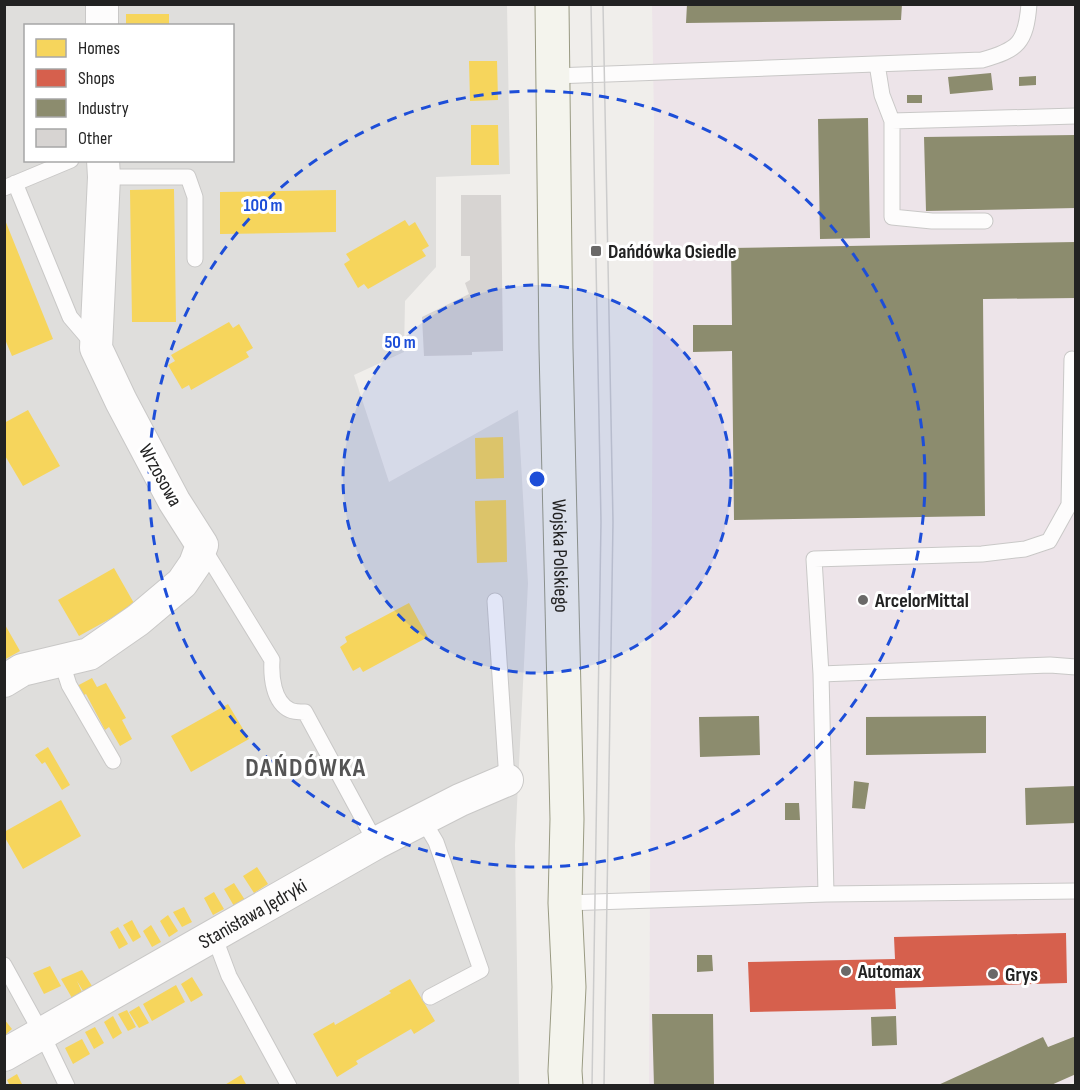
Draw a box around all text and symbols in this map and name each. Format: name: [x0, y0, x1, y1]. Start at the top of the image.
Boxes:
legend: [24, 24, 234, 162]
text: Homes: [78, 38, 120, 59]
text: Shops: [78, 68, 115, 89]
text: Industry: [78, 98, 129, 119]
text: Other: [78, 128, 112, 149]
text: 100 m: [244, 195, 283, 216]
place label: Dańdówka Osiedle: [608, 240, 736, 264]
marker: Dańdówka Osiedle: [589, 244, 603, 258]
text: 50 m: [384, 332, 416, 353]
street label: Wrzosowa: [133, 440, 187, 511]
centre of rings: [527, 469, 547, 489]
street label: Wojska Polskiego: [547, 499, 573, 613]
place label: ArcelorMittal: [874, 589, 969, 613]
marker: ArcelorMittal: [856, 593, 870, 607]
district label: DAŃDÓWKA: [245, 753, 367, 784]
street label: Stanisława Jędryki: [195, 874, 311, 955]
place label: Automax: [857, 960, 922, 984]
place label: Grys: [1005, 963, 1038, 987]
marker: Automax: [839, 964, 853, 978]
marker: Grys: [986, 967, 1000, 981]

